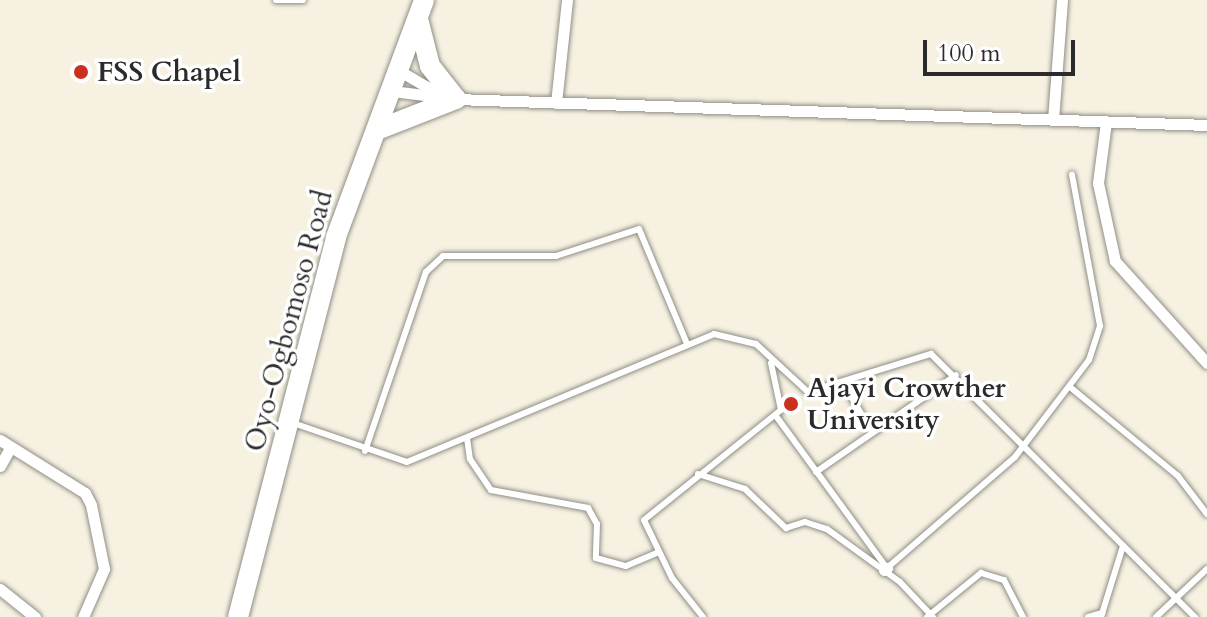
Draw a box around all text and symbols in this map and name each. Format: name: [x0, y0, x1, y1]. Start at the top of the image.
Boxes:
scale bar: [927, 24, 1079, 74]
text: 100 m: [937, 37, 1001, 70]
place label: FSS Chapel: [97, 55, 241, 89]
marker: FSS Chapel: [72, 63, 90, 81]
street label: Oyo-Ogbomoso Road: [238, 187, 340, 455]
place label: Ajayi Crowther University: [807, 371, 1006, 437]
marker: Ajayi Crowther University: [782, 395, 800, 413]

